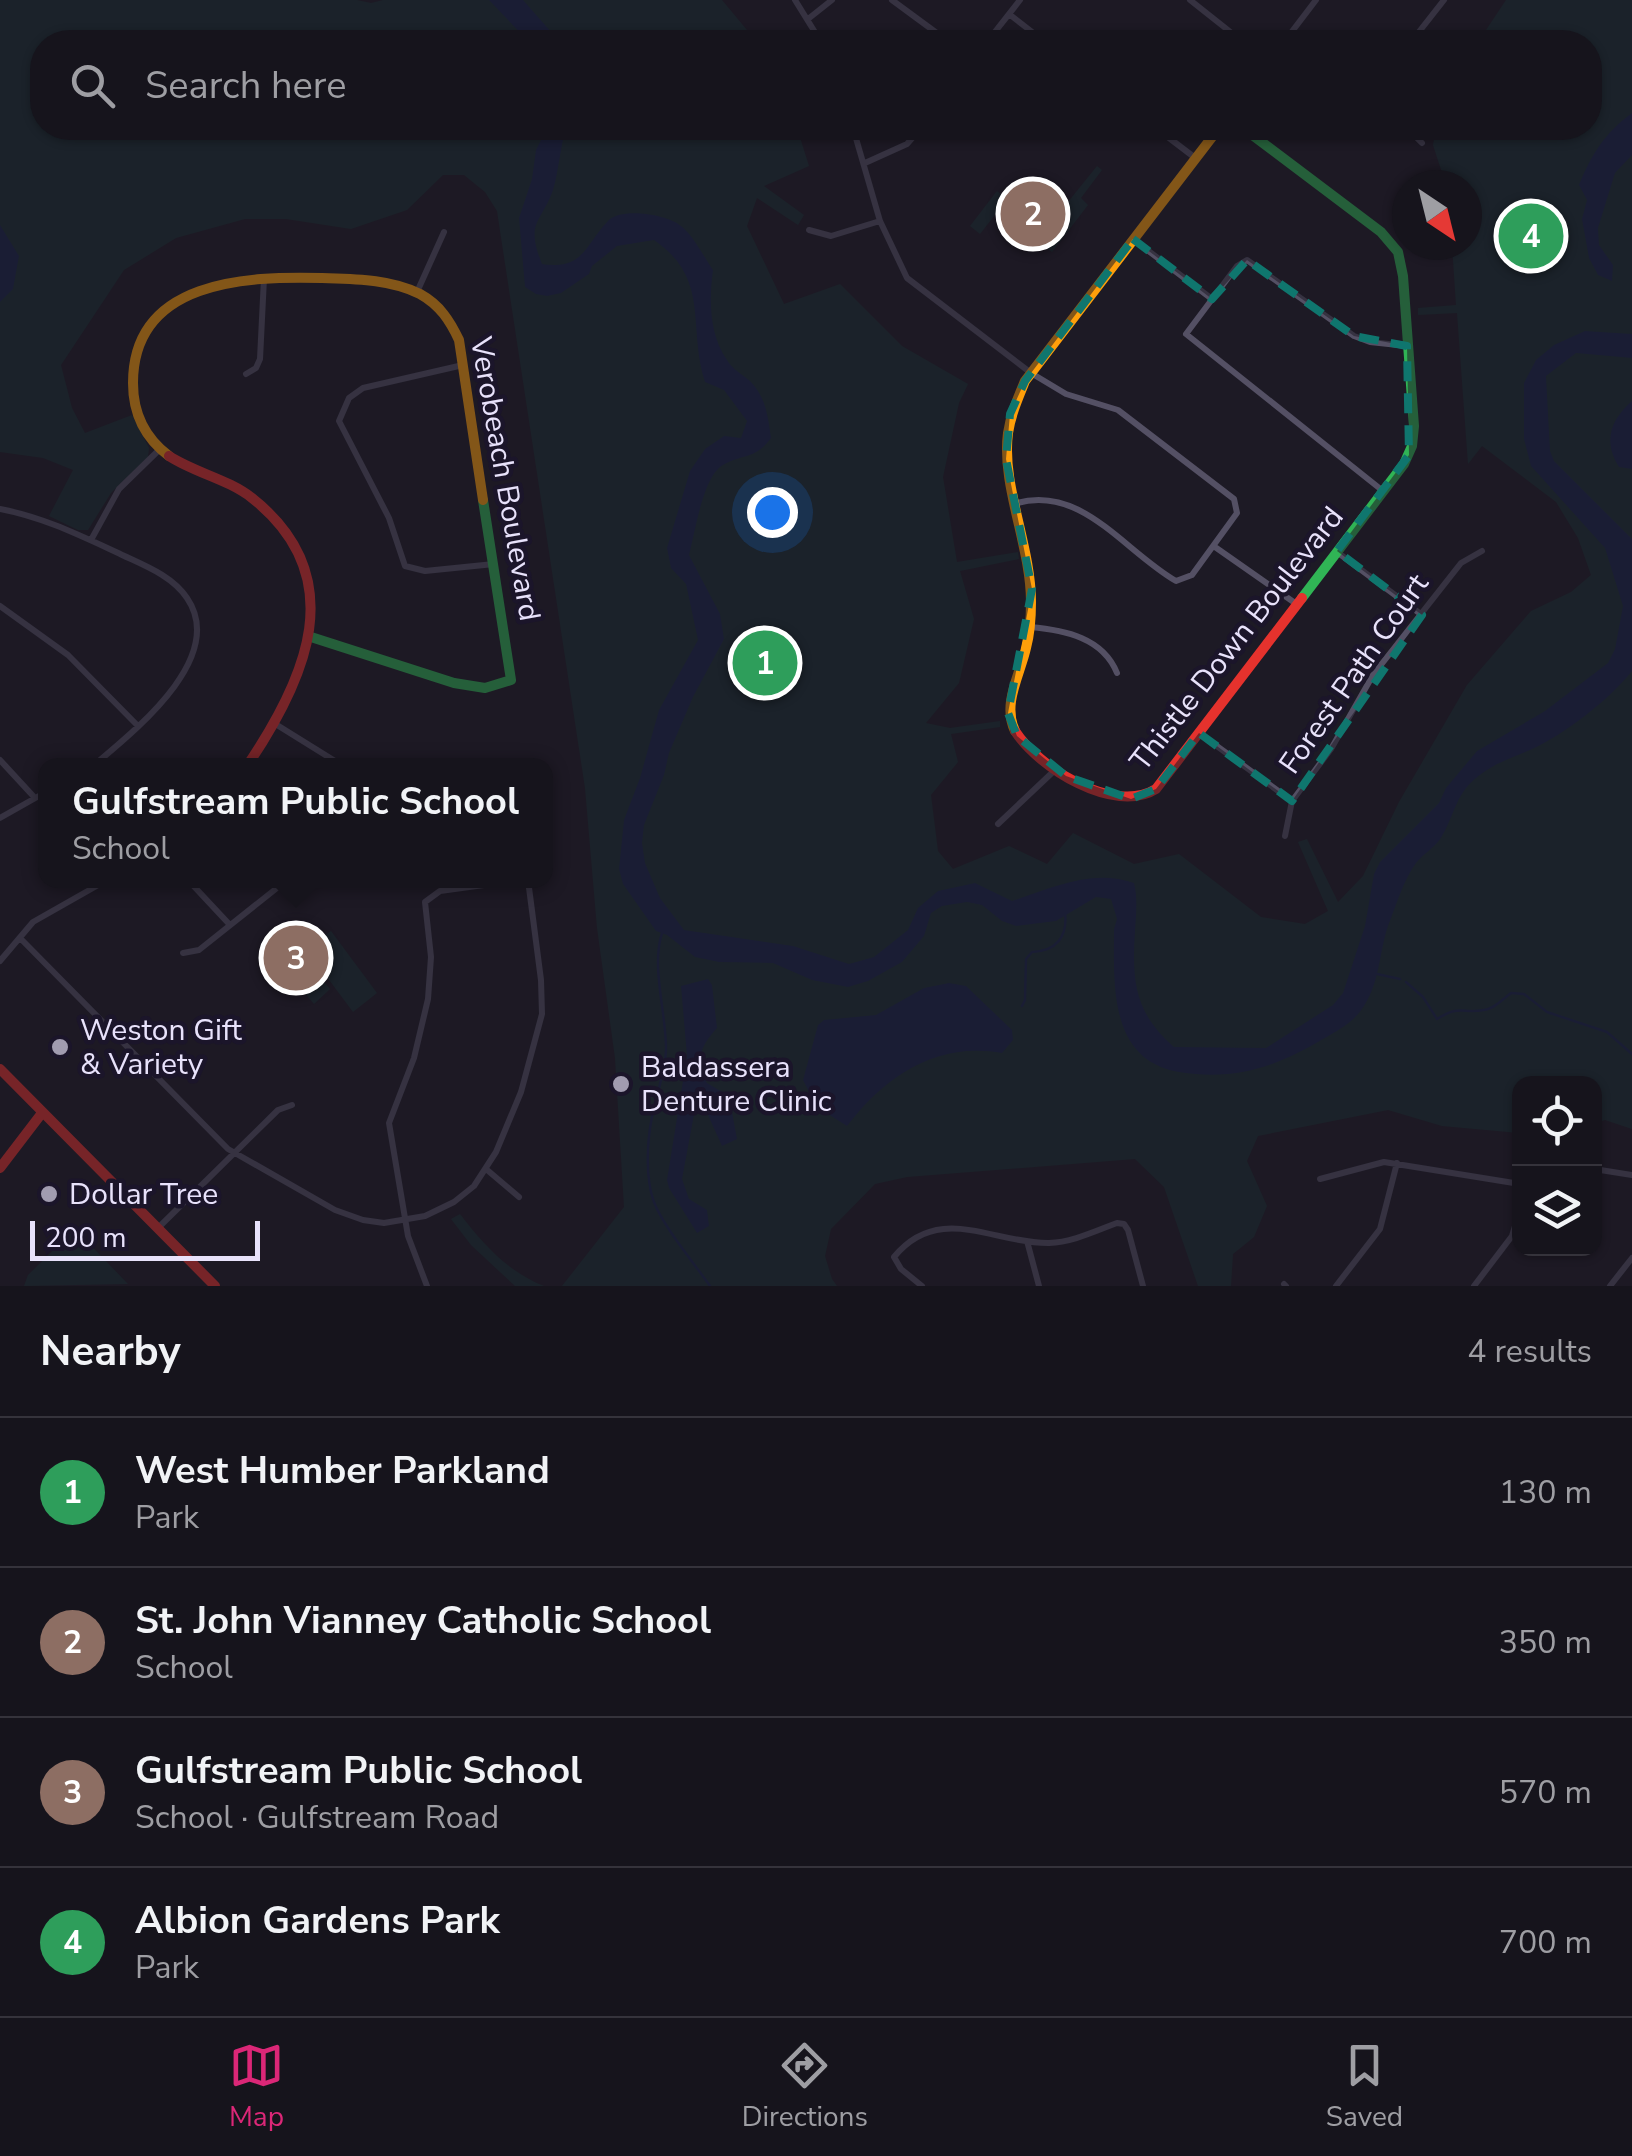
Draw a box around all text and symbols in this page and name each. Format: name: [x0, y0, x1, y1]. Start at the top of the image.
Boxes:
search box: [30, 30, 1602, 140]
icon: search: [65, 58, 120, 113]
text: Search here: [145, 60, 346, 111]
north arrow: [1392, 170, 1482, 260]
pin: 2: [1000, 176, 1066, 252]
pin: 4: [1498, 198, 1564, 274]
street label: Verobeach Boulevard: [460, 333, 550, 624]
your location: [747, 487, 798, 538]
street label: Thistle Down Boulevard: [1121, 498, 1353, 780]
street label: Forest Path Court: [1270, 565, 1439, 782]
pin: 1: [732, 626, 798, 700]
popup: [38, 758, 553, 888]
text: Gulfstream Public School: [72, 776, 519, 827]
text: School: [72, 827, 170, 870]
pin: 3: [264, 920, 328, 996]
place label: Weston Gift & Variety: [80, 1010, 242, 1085]
marker: Weston Gift & Variety: [49, 1036, 71, 1058]
place label: Baldassera Denture Clinic: [641, 1047, 832, 1122]
marker: Baldassera Denture Clinic: [610, 1073, 632, 1095]
map controls: [1512, 1076, 1602, 1256]
button: locate: [1512, 1076, 1602, 1166]
button: layers: [1512, 1166, 1602, 1256]
place label: Dollar Tree: [69, 1174, 218, 1215]
marker: Dollar Tree: [38, 1183, 60, 1205]
scale bar: [30, 1216, 260, 1260]
text: 200 m: [45, 1219, 127, 1257]
text: Nearby: [40, 1323, 181, 1380]
text: 4 results: [1467, 1330, 1592, 1373]
text: West Humber Parkland: [135, 1445, 550, 1496]
text: 1: [63, 1471, 82, 1514]
text: 130 m: [1499, 1471, 1592, 1514]
text: Park: [135, 1496, 199, 1539]
text: St. John Vianney Catholic School: [135, 1595, 711, 1646]
text: 2: [63, 1621, 82, 1664]
text: 350 m: [1499, 1621, 1592, 1664]
text: School: [135, 1646, 233, 1689]
text: Gulfstream Public School: [135, 1745, 582, 1796]
text: 3: [63, 1771, 82, 1814]
text: 570 m: [1499, 1771, 1592, 1814]
text: School · Gulfstream Road: [135, 1796, 499, 1839]
text: Albion Gardens Park: [135, 1895, 500, 1946]
text: 4: [63, 1921, 82, 1964]
text: 700 m: [1499, 1921, 1592, 1964]
text: Park: [135, 1946, 199, 1989]
tab: Map: [229, 2038, 284, 2136]
tab: Directions: [742, 2038, 868, 2136]
tab: Saved: [1326, 2038, 1403, 2136]

